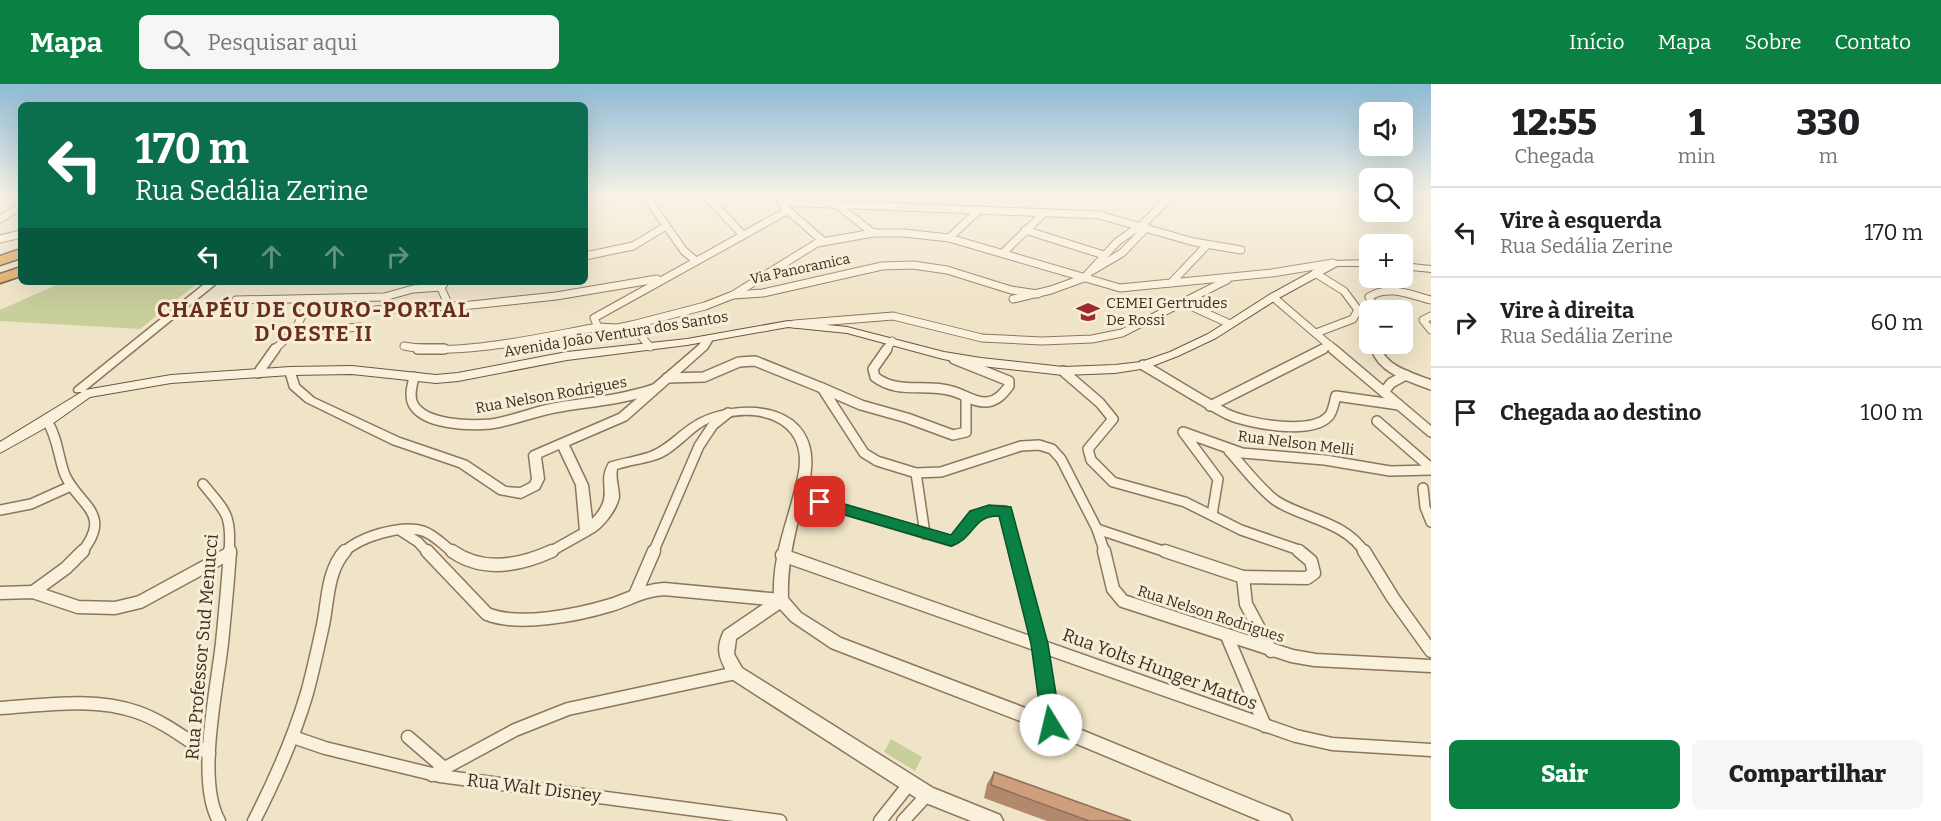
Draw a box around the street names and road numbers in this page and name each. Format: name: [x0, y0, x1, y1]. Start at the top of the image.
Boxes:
street label: Via Panoramica: [749, 250, 852, 288]
street label: Avenida João Ventura dos Santos: [502, 307, 730, 361]
street label: Rua Nelson Rodrigues: [474, 373, 628, 417]
street label: Rua Nelson Melli: [1237, 427, 1356, 459]
street label: Rua Professor Sud Menucci: [181, 533, 223, 761]
street label: Rua Nelson Rodrigues: [1135, 582, 1287, 646]
street label: Rua Yolts Hunger Mattos: [1060, 623, 1260, 715]
street label: Rua Walt Disney: [466, 769, 603, 807]

